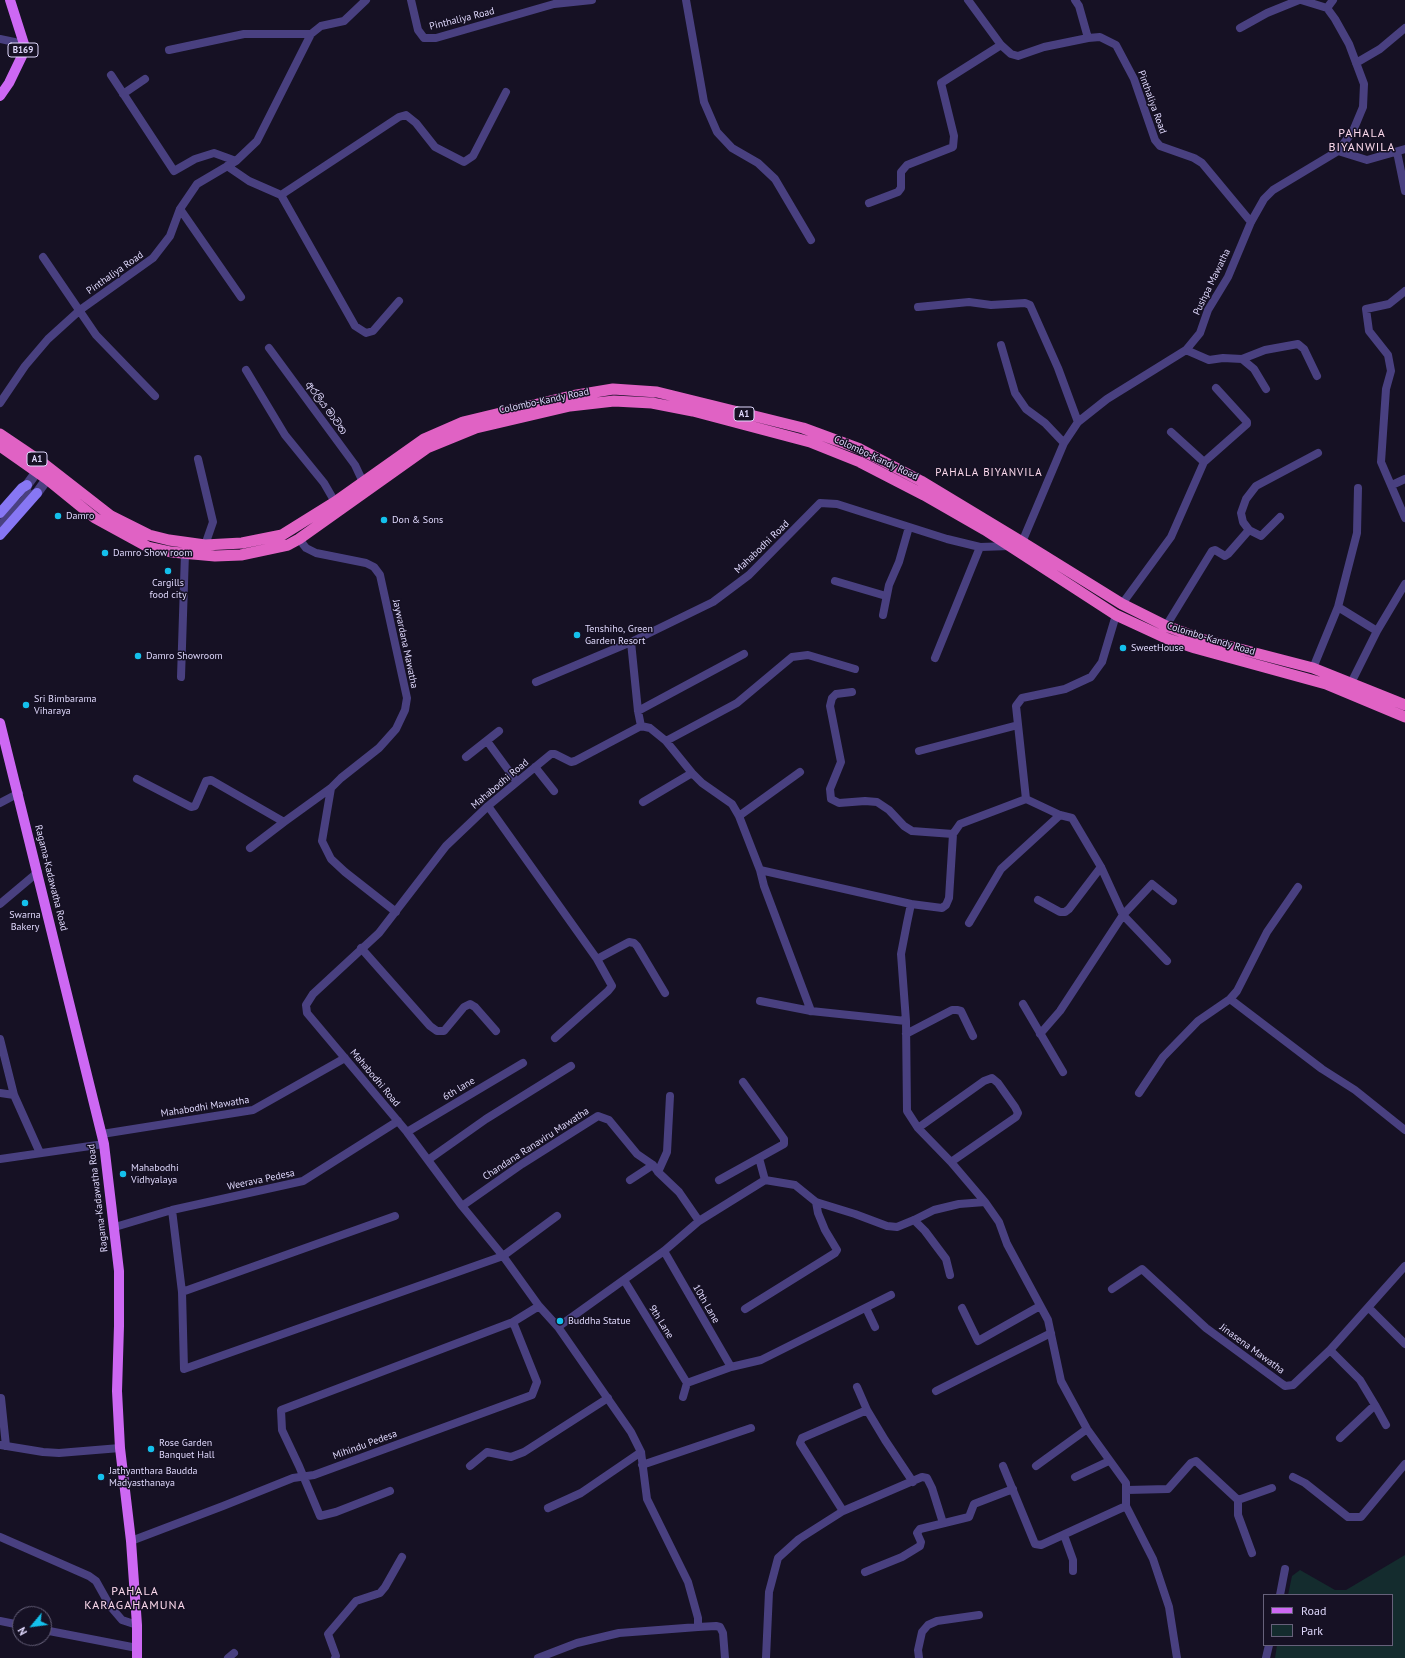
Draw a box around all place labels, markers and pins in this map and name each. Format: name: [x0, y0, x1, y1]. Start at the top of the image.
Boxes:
place label: Damro: [66, 510, 94, 522]
marker: Damro: [53, 511, 63, 521]
place label: Don & Sons: [392, 514, 443, 526]
marker: Don & Sons: [379, 515, 389, 525]
place label: Damro Show room: [113, 547, 192, 559]
marker: Damro Show room: [100, 548, 110, 558]
marker: Cargills food city: [163, 566, 173, 576]
place label: Cargills food city: [149, 577, 187, 600]
place label: Tenshiho, Green Garden Resort: [585, 623, 653, 646]
marker: Tenshiho, Green Garden Resort: [572, 630, 582, 640]
place label: SweetHouse: [1131, 642, 1184, 654]
marker: SweetHouse: [1118, 643, 1128, 653]
place label: Damro Showroom: [146, 650, 223, 662]
marker: Damro Showroom: [133, 651, 143, 661]
place label: Sri Bimbarama Viharaya: [34, 693, 96, 716]
marker: Sri Bimbarama Viharaya: [21, 700, 31, 710]
marker: Swarna Bakery: [20, 898, 30, 908]
place label: Swarna Bakery: [9, 909, 41, 932]
place label: Mahabodhi Vidhyalaya: [131, 1162, 179, 1186]
marker: Mahabodhi Vidhyalaya: [118, 1169, 128, 1179]
place label: Buddha Statue: [568, 1315, 631, 1327]
marker: Buddha Statue: [555, 1316, 565, 1326]
place label: Rose Garden Banquet Hall: [159, 1437, 215, 1460]
marker: Rose Garden Banquet Hall: [146, 1444, 156, 1454]
place label: Jathyanthara Baudda Madyasthanaya: [109, 1465, 198, 1488]
marker: Jathyanthara Baudda Madyasthanaya: [96, 1472, 106, 1482]

